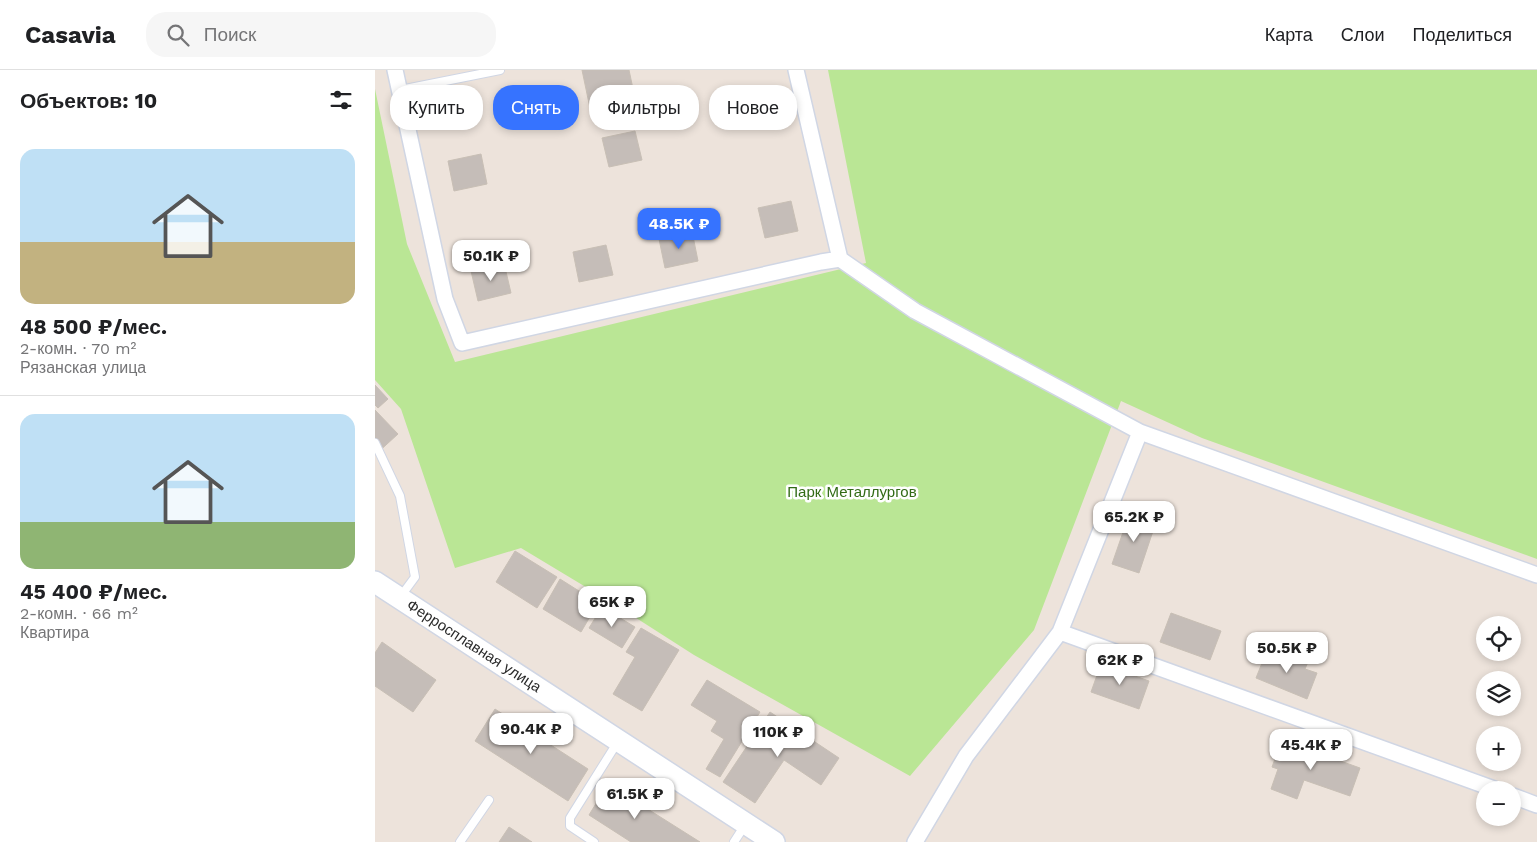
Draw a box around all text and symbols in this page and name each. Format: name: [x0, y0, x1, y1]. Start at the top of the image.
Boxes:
search box: [146, 12, 496, 57]
text: Casavia: [25, 21, 116, 49]
icon: search: [164, 21, 192, 49]
text: Поиск: [204, 23, 256, 46]
text: Карта: [1265, 24, 1313, 45]
text: Слои: [1341, 24, 1385, 45]
text: Поделиться: [1413, 24, 1512, 45]
chip: Купить: [390, 85, 483, 130]
chip: Снять: [493, 85, 579, 130]
chip: Фильтры: [589, 85, 699, 130]
chip: Новое: [709, 85, 797, 130]
icon: filters: [327, 86, 355, 114]
text: Объектов: 10: [20, 88, 157, 113]
icon: home: [143, 181, 233, 271]
pin: 48.5K ₽: [633, 208, 725, 250]
text: 48.5K ₽: [649, 214, 709, 233]
pin: 50.1K ₽: [445, 240, 537, 282]
text: 50.1K ₽: [463, 246, 519, 265]
text: 48 500 ₽/мес.: [20, 314, 167, 339]
text: 2-комн. · 70 m²: [20, 339, 136, 358]
text: Рязанская улица: [20, 358, 146, 377]
icon: home: [143, 447, 233, 537]
park label: Парк Металлургов: [787, 483, 917, 501]
pin: 65.2K ₽: [1088, 500, 1180, 543]
text: 65.2K ₽: [1104, 507, 1164, 526]
text: 45 400 ₽/мес.: [20, 579, 167, 604]
pin: 65K ₽: [577, 586, 647, 628]
text: 65K ₽: [589, 592, 635, 611]
street label: Ферросплавная улица: [403, 596, 545, 697]
text: 2-комн. · 66 m²: [20, 604, 138, 623]
map controls: [1476, 616, 1521, 826]
button: locate: [1476, 616, 1521, 661]
text: Квартира: [20, 623, 89, 642]
pin: 50.5K ₽: [1241, 632, 1333, 674]
text: 50.5K ₽: [1257, 638, 1317, 657]
pin: 62K ₽: [1085, 644, 1155, 686]
text: 62K ₽: [1097, 650, 1143, 669]
button: layers: [1476, 671, 1521, 716]
pin: 90.4K ₽: [485, 712, 577, 755]
pin: 110K ₽: [737, 716, 819, 758]
text: 90.4K ₽: [500, 719, 562, 738]
text: 110K ₽: [753, 722, 803, 741]
button: +: [1476, 726, 1521, 771]
pin: 45.4K ₽: [1265, 728, 1357, 771]
text: 45.4K ₽: [1280, 735, 1342, 754]
pin: 61.5K ₽: [589, 778, 681, 820]
button: −: [1476, 781, 1521, 826]
text: 61.5K ₽: [606, 784, 664, 803]

